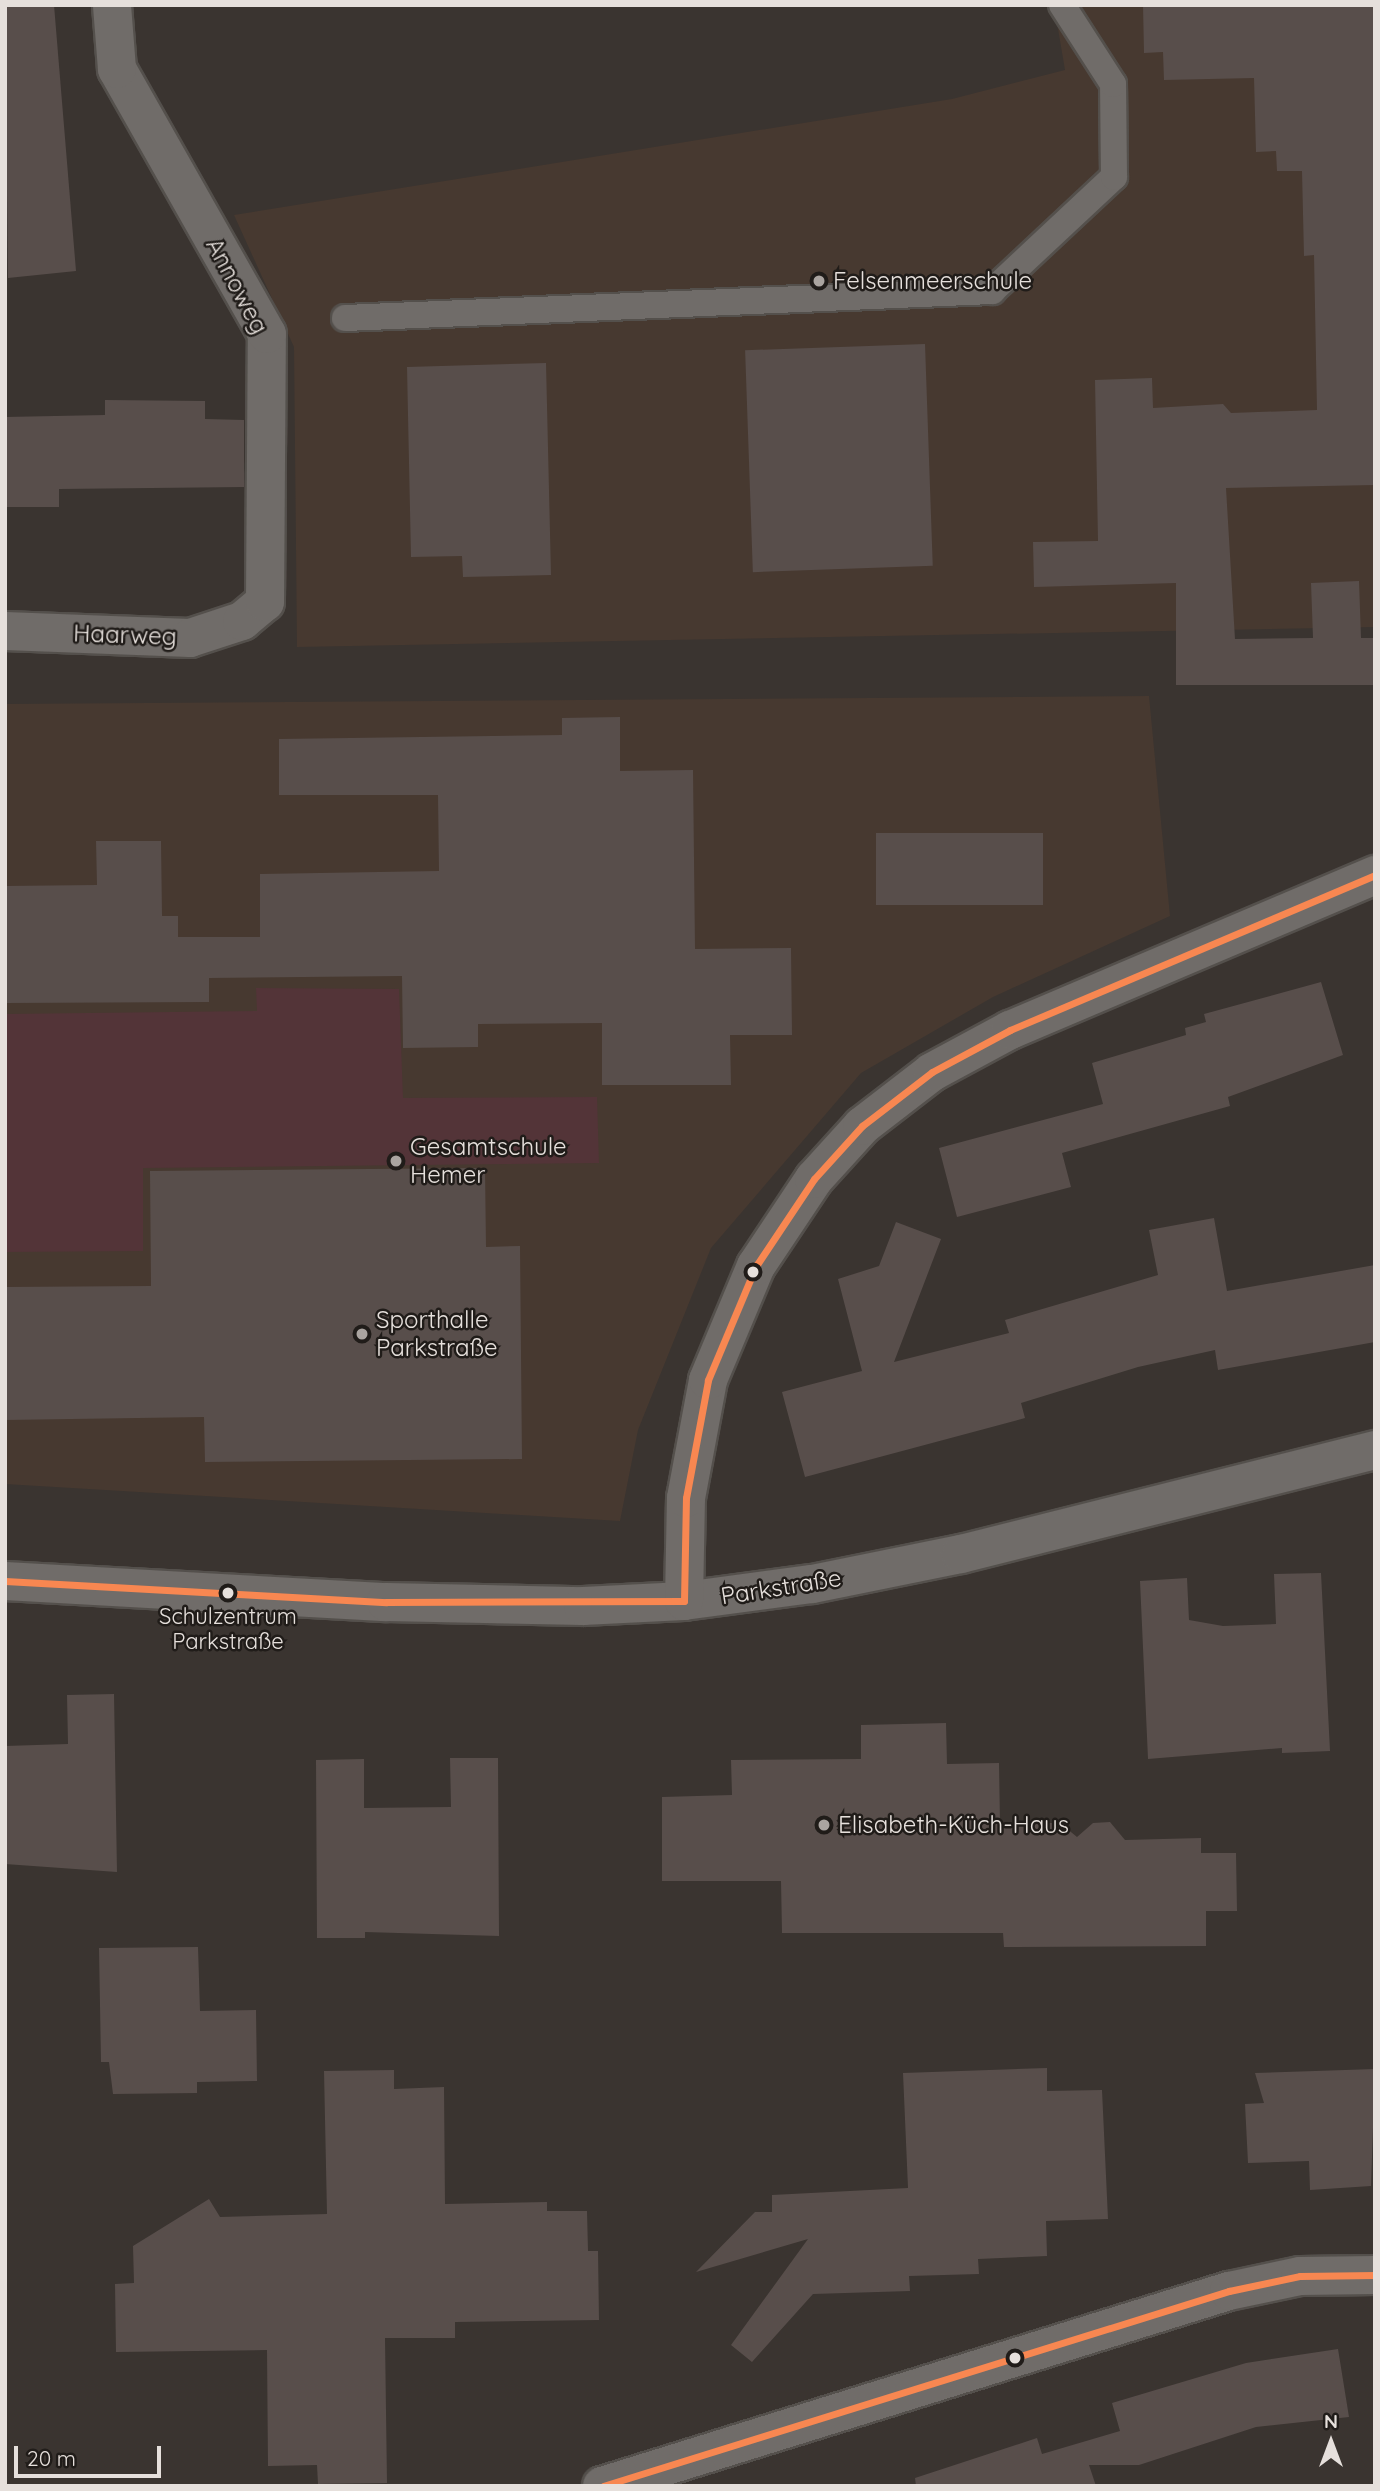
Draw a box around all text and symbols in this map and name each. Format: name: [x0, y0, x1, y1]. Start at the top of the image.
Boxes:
street label: Annoweg: [200, 233, 274, 339]
place label: Felsenmeerschule: [833, 267, 1032, 295]
marker: Felsenmeerschule: [811, 273, 827, 289]
street label: Haarweg: [73, 619, 177, 651]
place label: Gesamtschule Hemer: [410, 1133, 567, 1189]
marker: Gesamtschule Hemer: [388, 1153, 404, 1169]
unlabelled marker: [746, 1265, 760, 1279]
place label: Sporthalle Parkstraße: [376, 1306, 498, 1362]
marker: Sporthalle Parkstraße: [354, 1326, 370, 1342]
street label: Parkstraße: [719, 1563, 843, 1611]
marker: Schulzentrum Parkstraße: [221, 1586, 235, 1600]
place label: Schulzentrum Parkstraße: [159, 1603, 297, 1654]
place label: Elisabeth-Küch-Haus: [838, 1811, 1069, 1839]
marker: Elisabeth-Küch-Haus: [816, 1817, 832, 1833]
unlabelled marker: [1008, 2351, 1022, 2365]
north arrow: [1296, 2407, 1366, 2477]
text: N: [1324, 2409, 1338, 2433]
scale bar: [18, 2432, 164, 2476]
text: 20 m: [27, 2445, 76, 2471]

